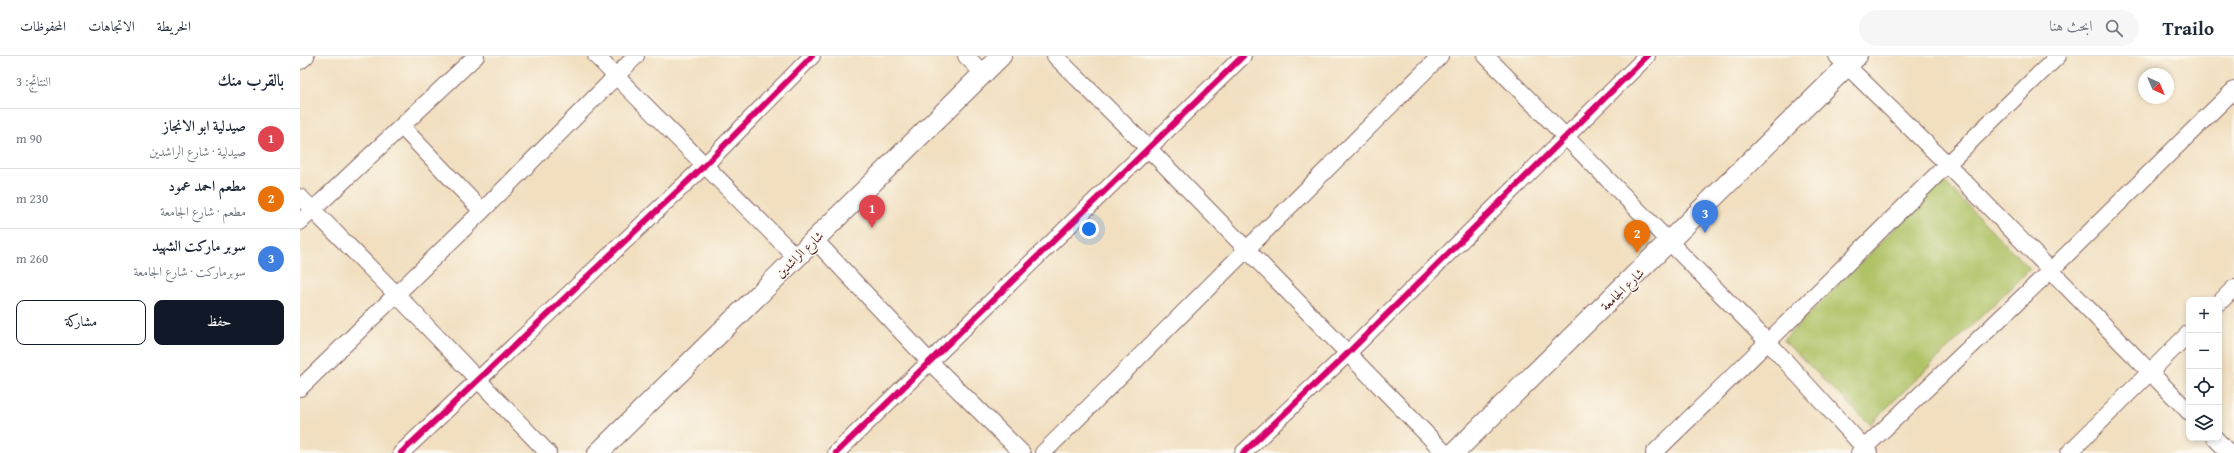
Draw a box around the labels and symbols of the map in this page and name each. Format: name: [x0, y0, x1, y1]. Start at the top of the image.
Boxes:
north arrow: [2138, 68, 2174, 104]
pin: 1: [859, 195, 885, 228]
pin: 3: [1692, 200, 1718, 233]
your location: [1079, 219, 1099, 239]
pin: 2: [1624, 220, 1650, 253]
street label: شارع الراشدين: [771, 227, 829, 284]
street label: شارع الجامعة: [1596, 264, 1650, 316]

